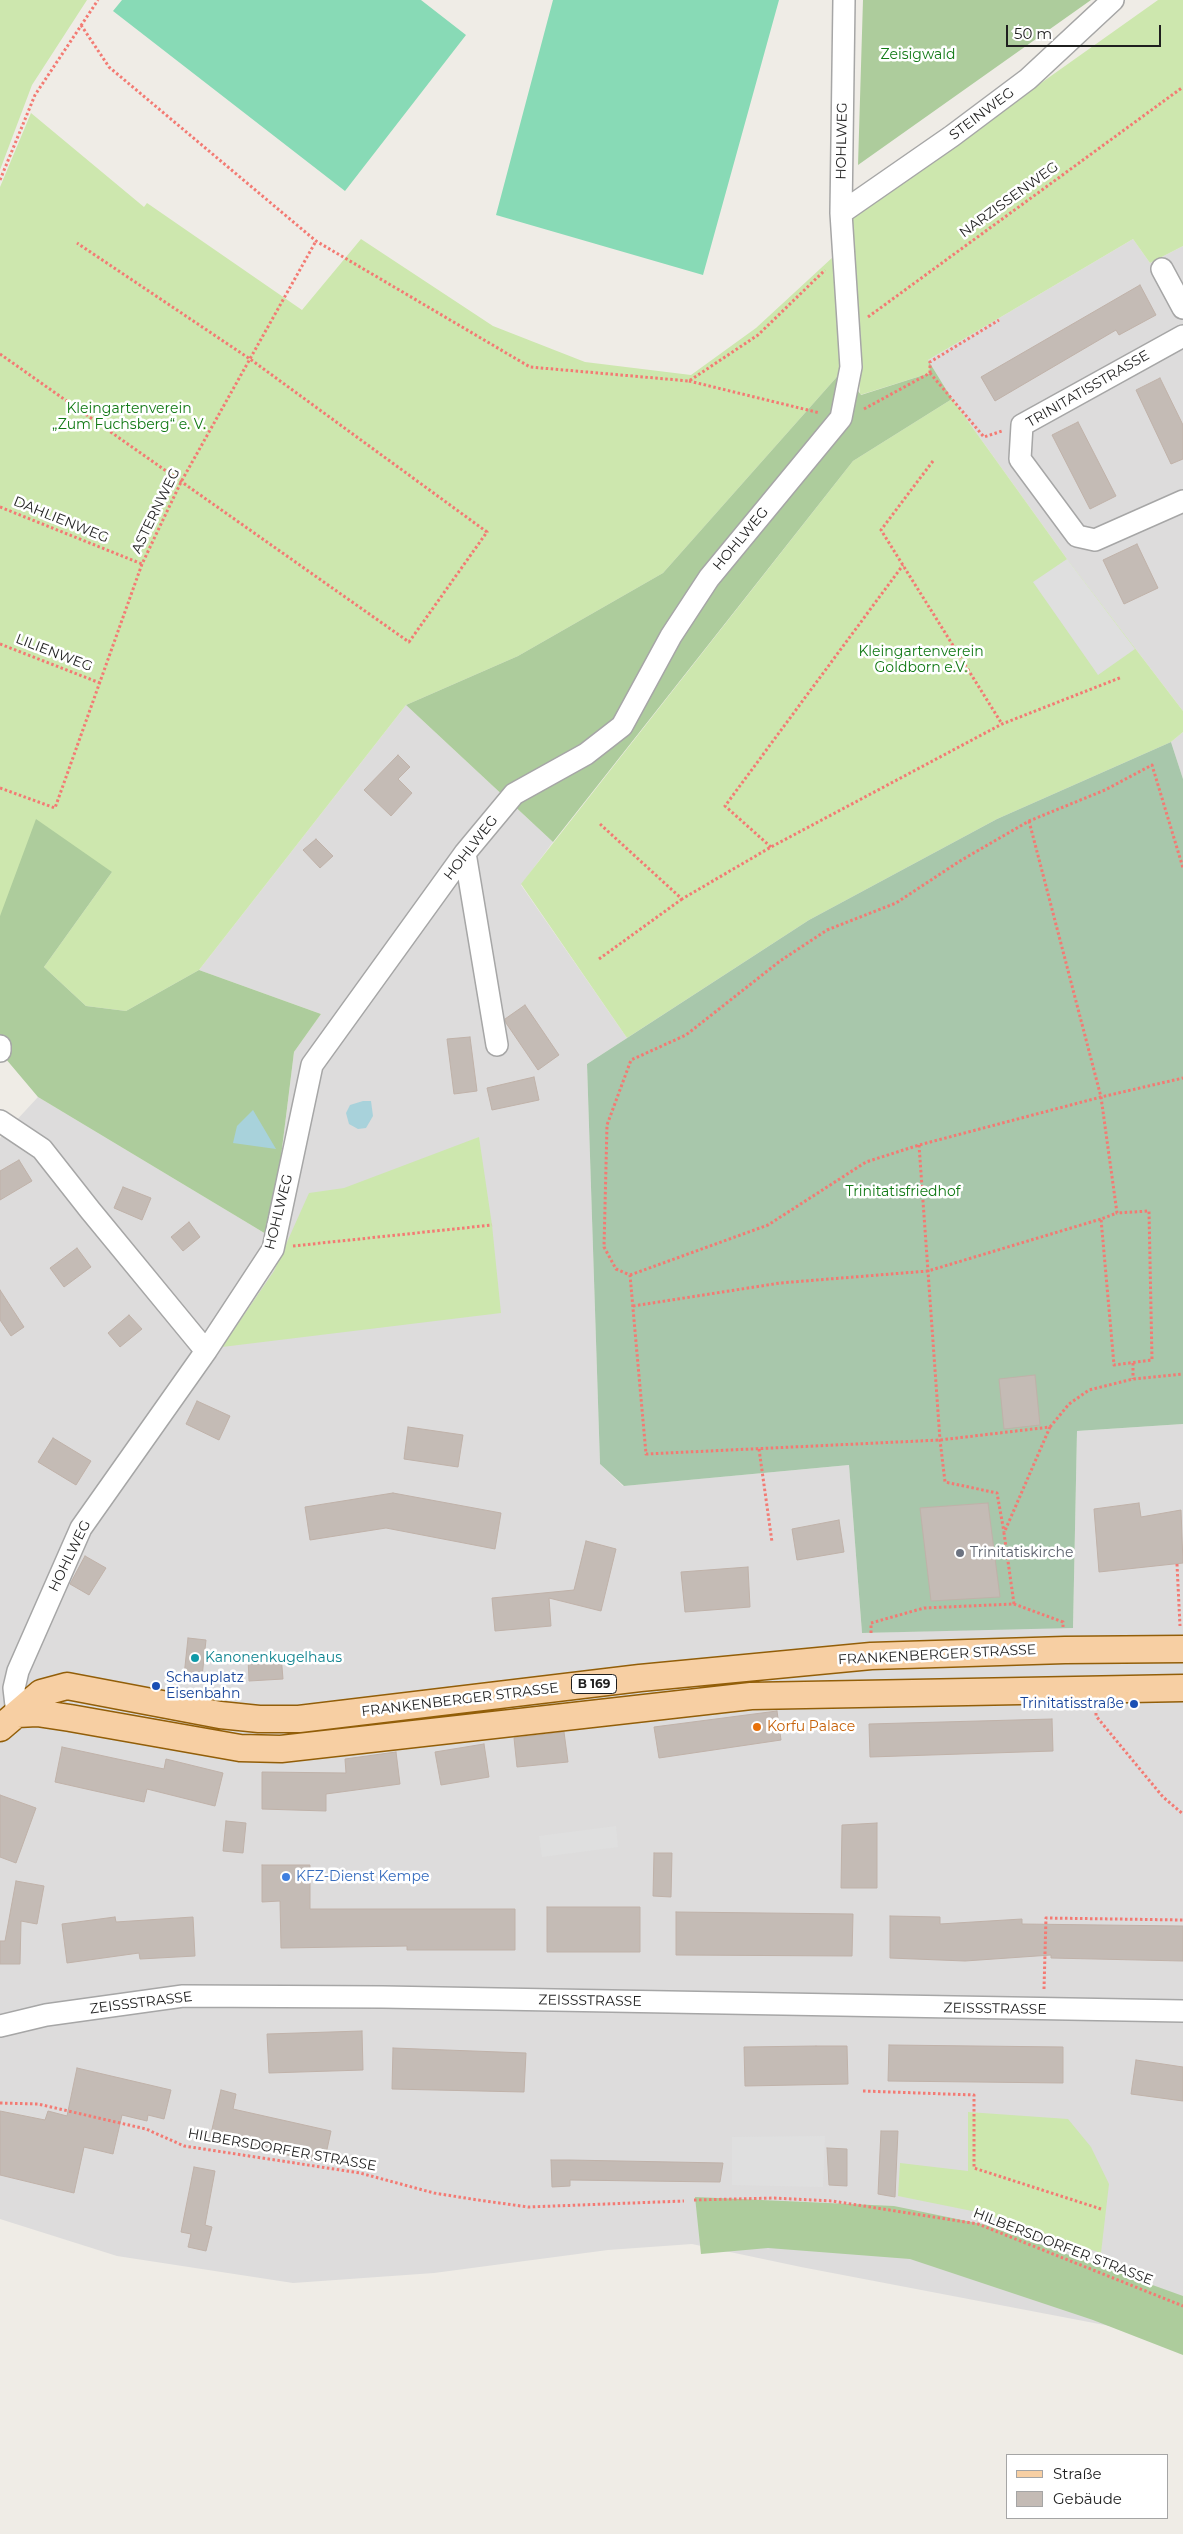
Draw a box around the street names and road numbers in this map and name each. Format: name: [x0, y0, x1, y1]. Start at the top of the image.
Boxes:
street label: STEINWEG: [946, 84, 1018, 144]
street label: HOHLWEG: [833, 102, 851, 180]
street label: NARZISSENWEG: [956, 158, 1062, 242]
street label: TRINITATISSTRASSE: [1024, 347, 1152, 431]
street label: ASTERNWEG: [128, 466, 184, 556]
street label: DAHLIENWEG: [11, 493, 111, 547]
street label: HOHLWEG: [710, 504, 772, 574]
street label: LILIENWEG: [13, 631, 95, 675]
street label: HOHLWEG: [441, 812, 501, 884]
street label: HOHLWEG: [261, 1172, 297, 1252]
street label: HOHLWEG: [45, 1517, 95, 1595]
street label: FRANKENBERGER STRASSE: [838, 1641, 1036, 1669]
road number: B 169: [572, 1675, 616, 1694]
street label: FRANKENBERGER STRASSE: [361, 1680, 559, 1720]
street label: ZEISSSTRASSE: [89, 1988, 193, 2018]
street label: ZEISSSTRASSE: [538, 1992, 642, 2010]
street label: ZEISSSTRASSE: [943, 2000, 1047, 2018]
street label: HILBERSDORFER STRASSE: [186, 2125, 378, 2175]
street label: HILBERSDORFER STRASSE: [971, 2205, 1155, 2289]

